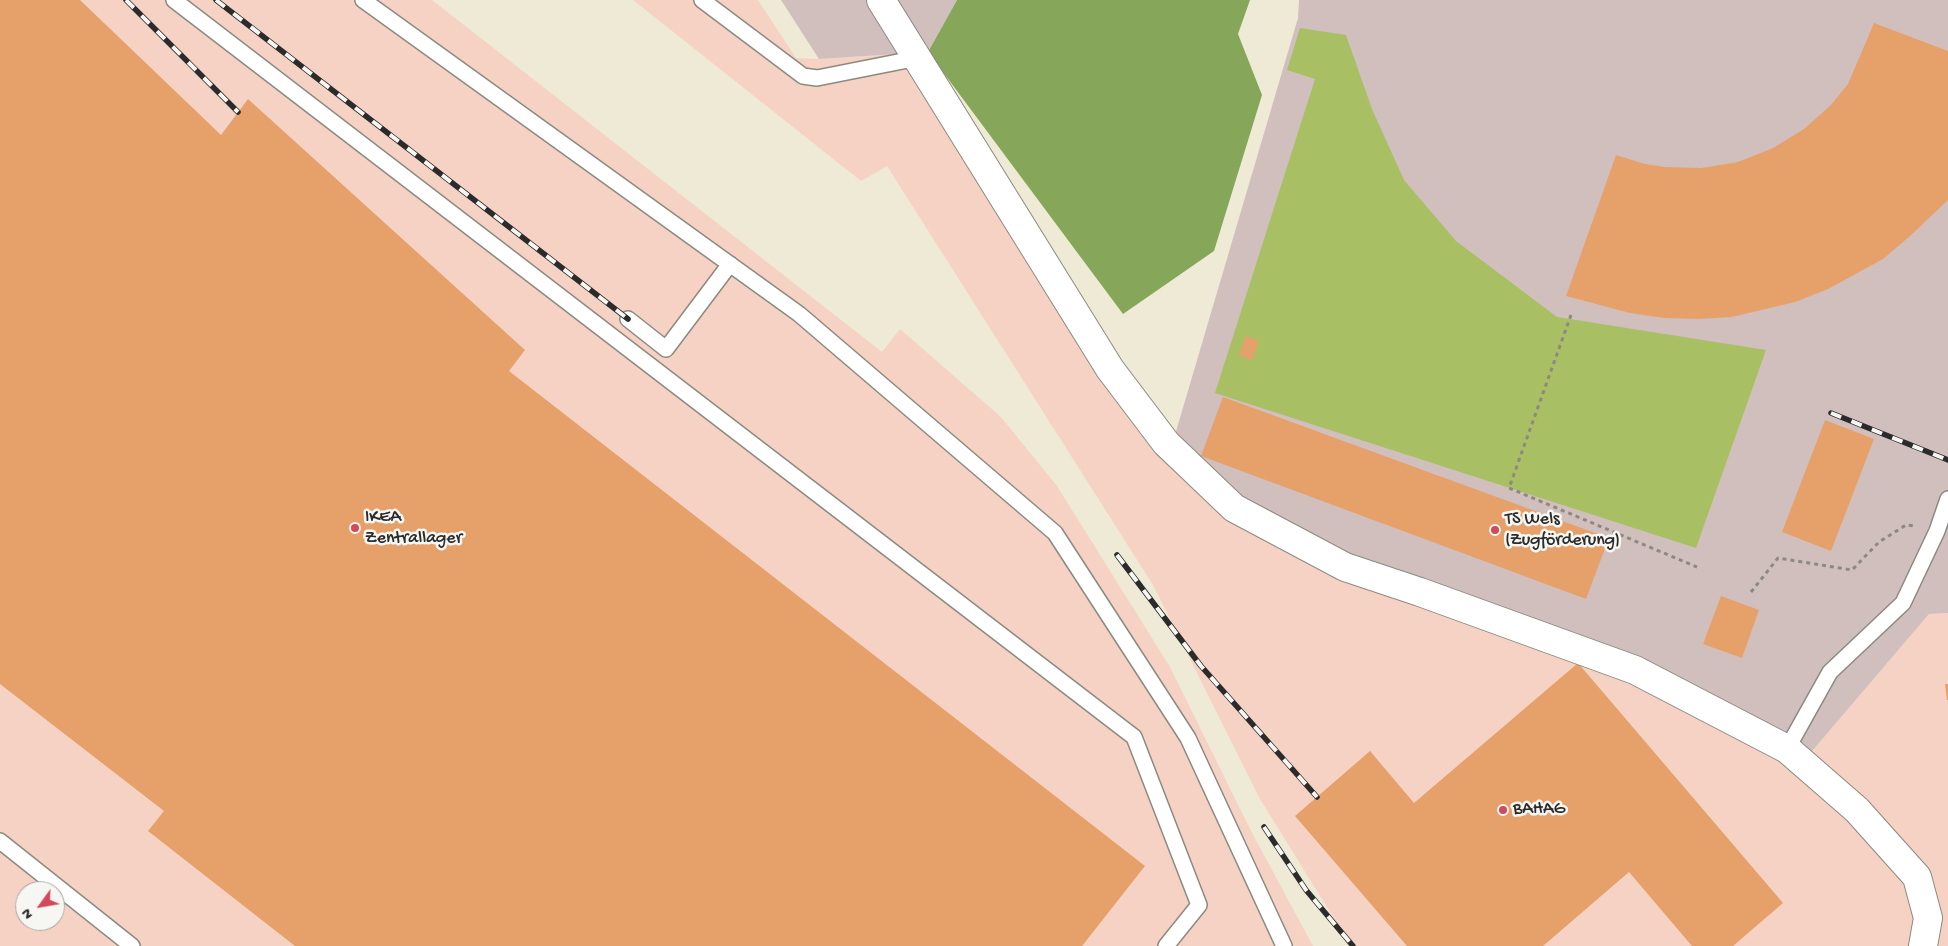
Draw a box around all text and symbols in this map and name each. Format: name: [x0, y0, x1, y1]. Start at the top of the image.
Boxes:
place label: IKEA Zentrallager: [365, 507, 462, 550]
place label: TS Wels (Zugförderung): [1505, 509, 1620, 552]
marker: IKEA Zentrallager: [349, 522, 361, 534]
marker: TS Wels (Zugförderung): [1489, 524, 1501, 536]
place label: BAHAG: [1513, 799, 1565, 821]
marker: BAHAG: [1497, 804, 1509, 816]
north arrow: [15, 881, 65, 931]
text: N: [18, 905, 37, 922]

